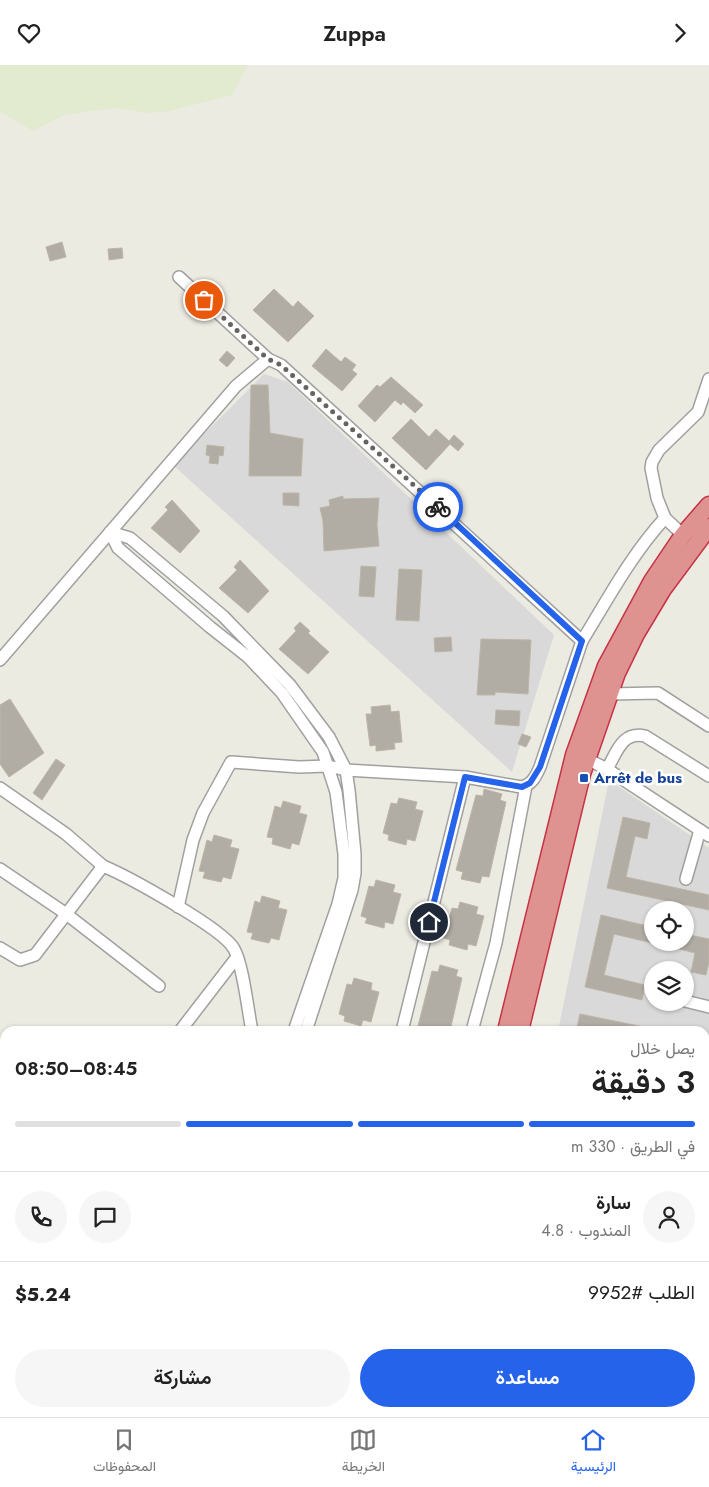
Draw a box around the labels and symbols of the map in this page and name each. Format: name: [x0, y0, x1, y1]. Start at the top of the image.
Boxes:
pin: [183, 279, 225, 321]
courier: [413, 482, 463, 532]
place label: Arrêt de bus: [593, 767, 682, 789]
marker: Arrêt de bus: [578, 772, 590, 784]
pin: [408, 901, 450, 943]

